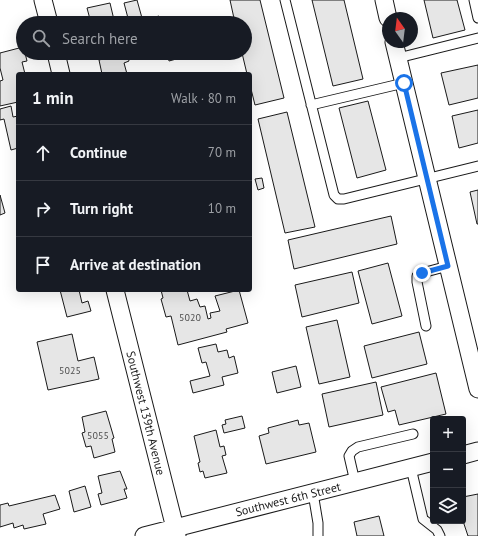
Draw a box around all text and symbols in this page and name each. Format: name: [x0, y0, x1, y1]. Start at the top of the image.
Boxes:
north arrow: [382, 12, 418, 48]
search box: [16, 16, 252, 60]
icon: search: [30, 27, 52, 49]
text: Search here: [62, 29, 138, 48]
route start: [395, 74, 413, 92]
text: 1 min: [32, 87, 73, 109]
text: Walk · 80 m: [171, 90, 236, 107]
icon: ahead: [32, 142, 54, 164]
text: Continue: [70, 143, 127, 162]
text: 70 m: [208, 144, 236, 161]
icon: right: [32, 198, 54, 220]
text: Turn right: [70, 199, 133, 218]
text: 10 m: [208, 200, 236, 217]
icon: arrive: [32, 254, 54, 276]
text: Arrive at destination: [70, 255, 201, 274]
route end: [413, 264, 431, 282]
house number: 5020: [179, 311, 201, 324]
street label: Southwest 139th Avenue: [123, 349, 169, 477]
house number: 5025: [59, 364, 81, 377]
map controls: [430, 416, 466, 524]
button: +: [430, 416, 466, 452]
house number: 5055: [87, 429, 109, 442]
button: −: [430, 452, 466, 488]
street label: Southwest 6th Street: [234, 479, 342, 519]
button: layers: [430, 488, 466, 524]

